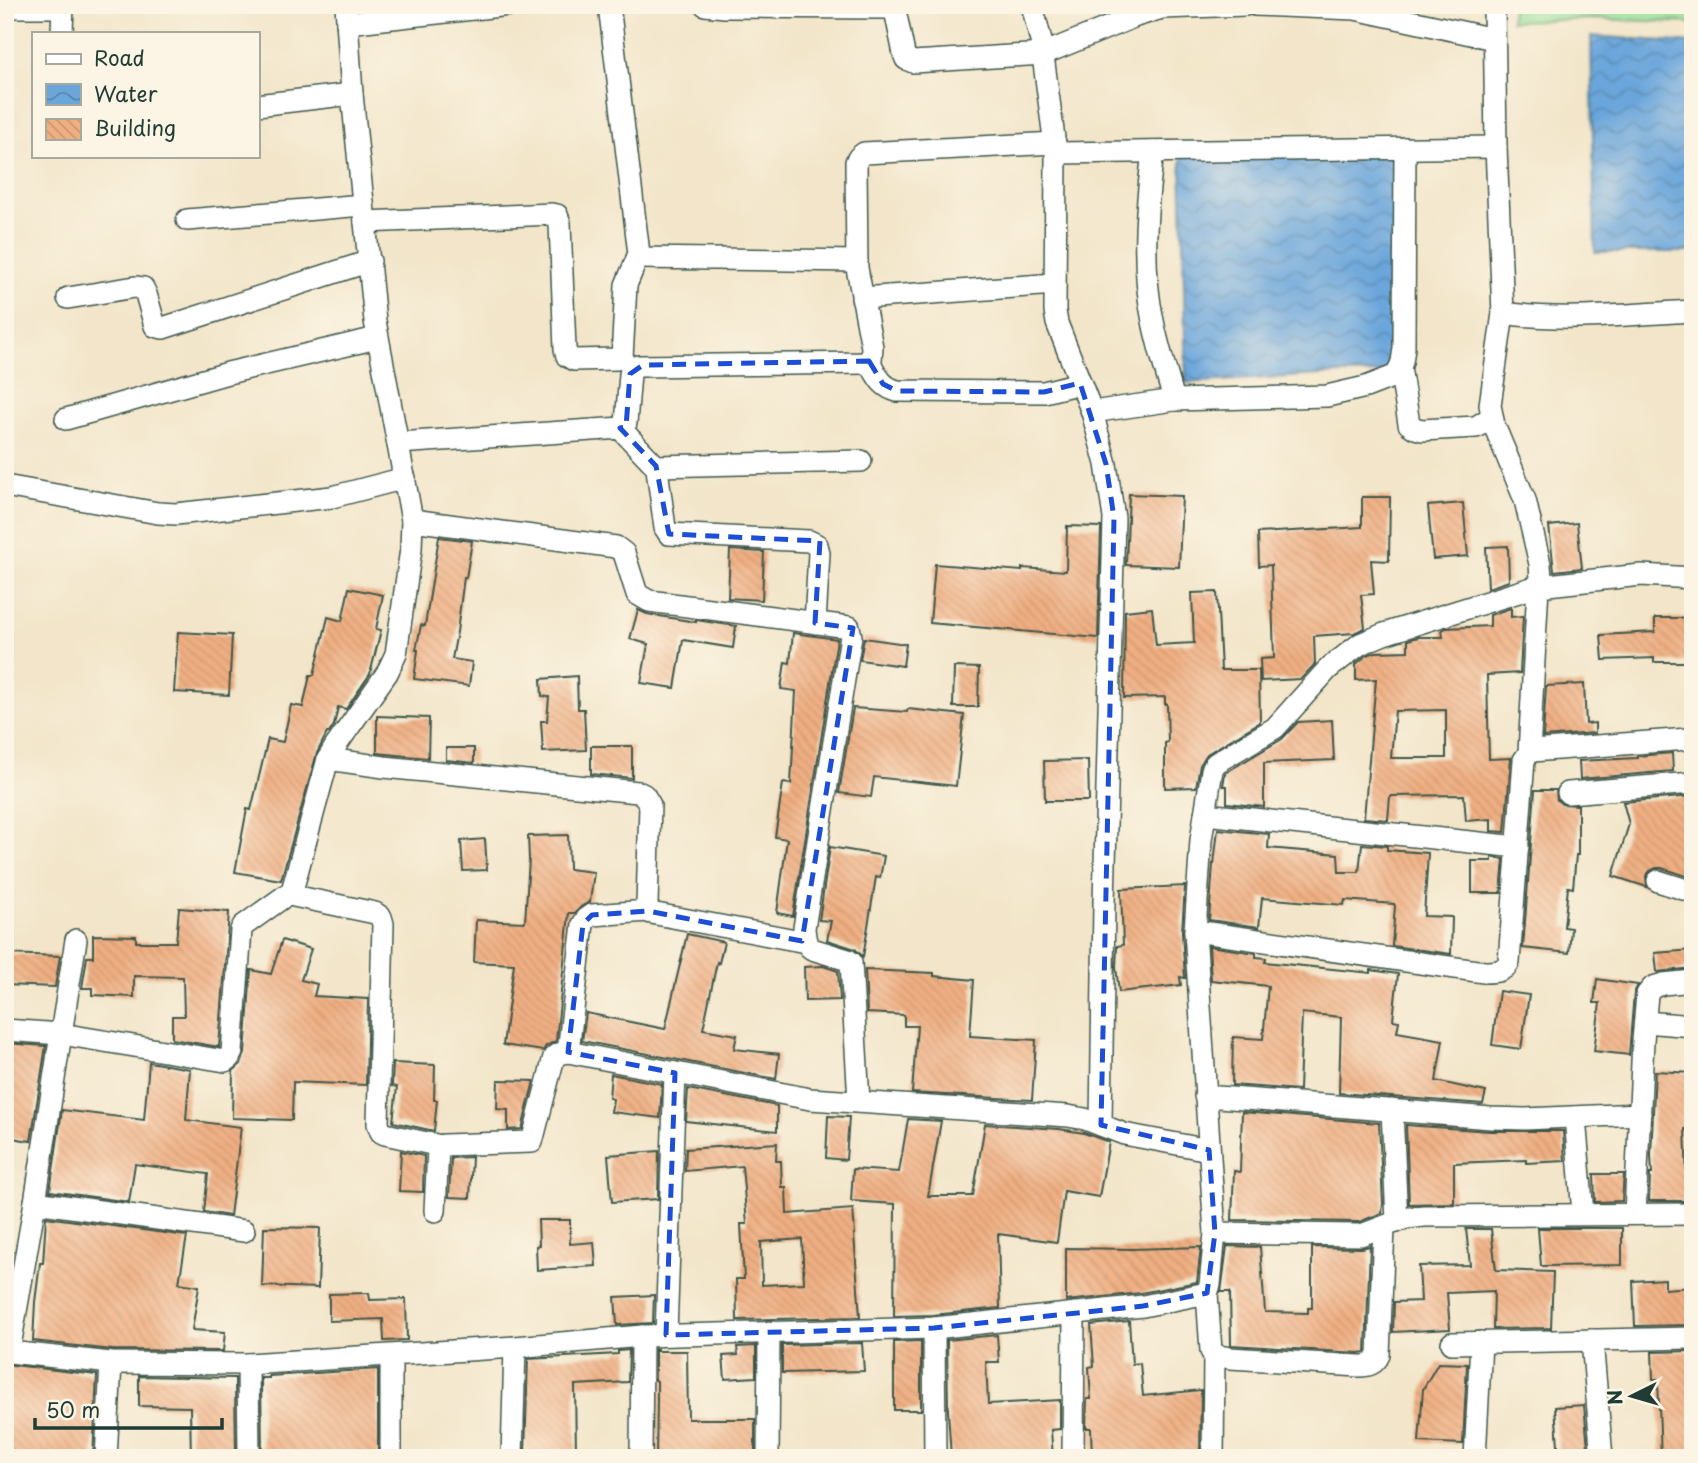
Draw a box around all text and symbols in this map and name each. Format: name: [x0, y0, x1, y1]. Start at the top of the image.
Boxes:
legend: [32, 32, 259, 158]
text: Road: [94, 41, 145, 73]
text: Water: [94, 77, 158, 109]
text: Building: [94, 111, 176, 143]
north arrow: [1596, 1362, 1666, 1432]
scale bar: [35, 1386, 222, 1430]
text: N: [1599, 1389, 1629, 1406]
text: 50 m: [46, 1393, 100, 1425]

